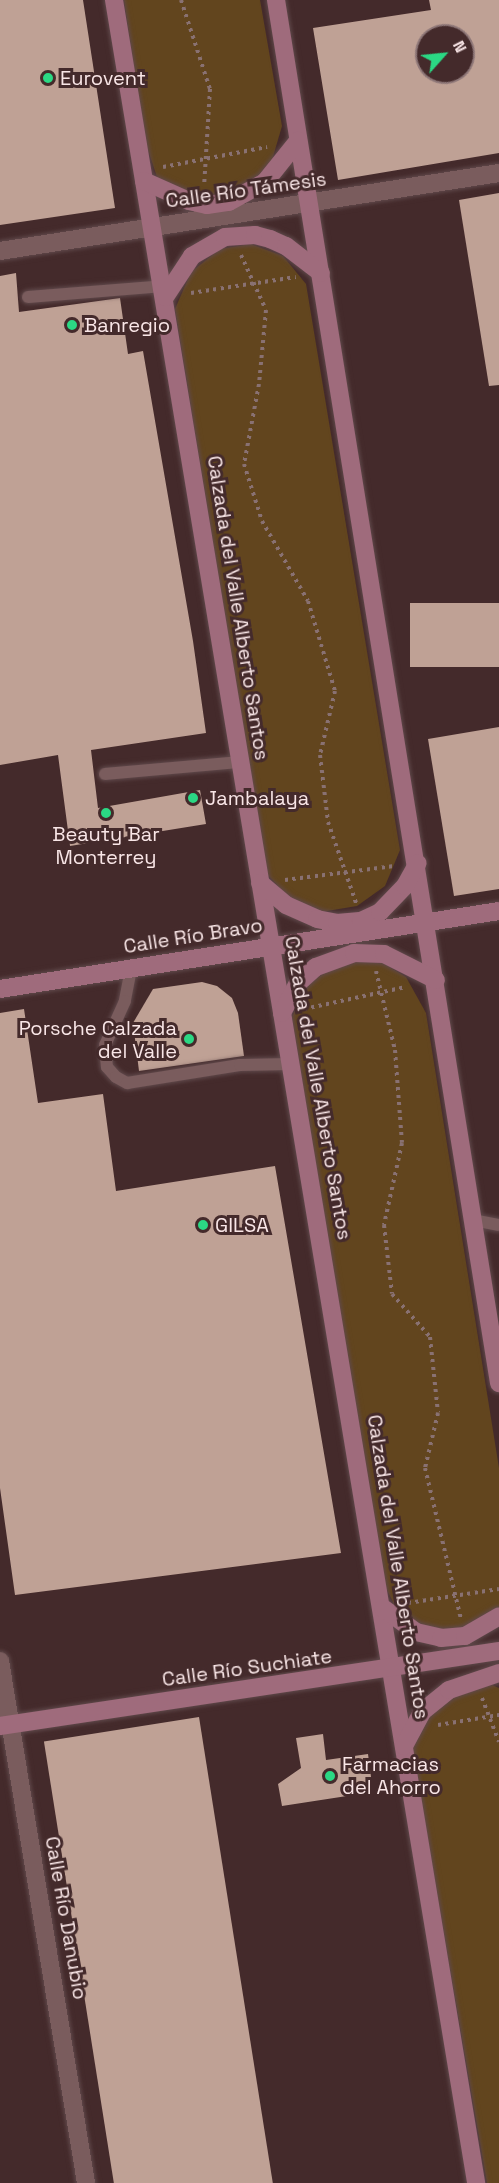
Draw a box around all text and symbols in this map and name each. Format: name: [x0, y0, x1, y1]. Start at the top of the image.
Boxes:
north arrow: [415, 24, 475, 84]
text: N: [448, 37, 471, 56]
place label: Eurovent: [60, 66, 146, 90]
marker: Eurovent: [41, 71, 55, 85]
street label: Calle Río Támesis: [164, 167, 328, 213]
place label: Banregio: [84, 313, 170, 337]
marker: Banregio: [65, 318, 79, 332]
street label: Calzada del Valle Alberto Santos: [202, 454, 274, 762]
place label: Jambalaya: [205, 786, 309, 810]
marker: Jambalaya: [186, 791, 200, 805]
marker: Beauty Bar Monterrey: [99, 806, 113, 820]
place label: Beauty Bar Monterrey: [52, 822, 160, 869]
street label: Calle Río Bravo: [122, 913, 264, 959]
street label: Calzada del Valle Alberto Santos: [279, 934, 357, 1242]
place label: Porsche Calzada del Valle: [19, 1016, 177, 1063]
marker: Porsche Calzada del Valle: [182, 1032, 196, 1046]
place label: GILSA: [215, 1213, 269, 1237]
marker: GILSA: [196, 1218, 210, 1232]
street label: Calzada del Valle Alberto Santos: [362, 1413, 434, 1721]
street label: Calle Río Suchiate: [161, 1644, 333, 1692]
place label: Farmacias del Ahorro: [342, 1752, 441, 1799]
marker: Farmacias del Ahorro: [323, 1769, 337, 1783]
street label: Calle Río Danubio: [40, 1834, 92, 2002]

